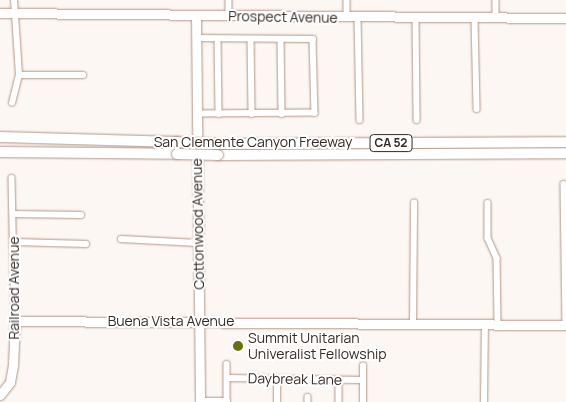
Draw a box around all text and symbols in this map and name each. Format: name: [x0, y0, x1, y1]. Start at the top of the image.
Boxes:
street label: Prospect Avenue: [228, 8, 338, 26]
street label: San Clemente Canyon Freeway: [154, 134, 352, 150]
road number: CA 52: [368, 134, 414, 152]
street label: Cottonwood Avenue: [188, 158, 208, 290]
street label: Railroad Avenue: [6, 236, 22, 340]
street label: Buena Vista Avenue: [108, 313, 234, 329]
place label: Summit Unitarian Univeralist Fellowship: [248, 330, 387, 362]
marker: Summit Unitarian Univeralist Fellowship: [232, 340, 244, 352]
street label: Daybreak Lane: [248, 370, 342, 388]

